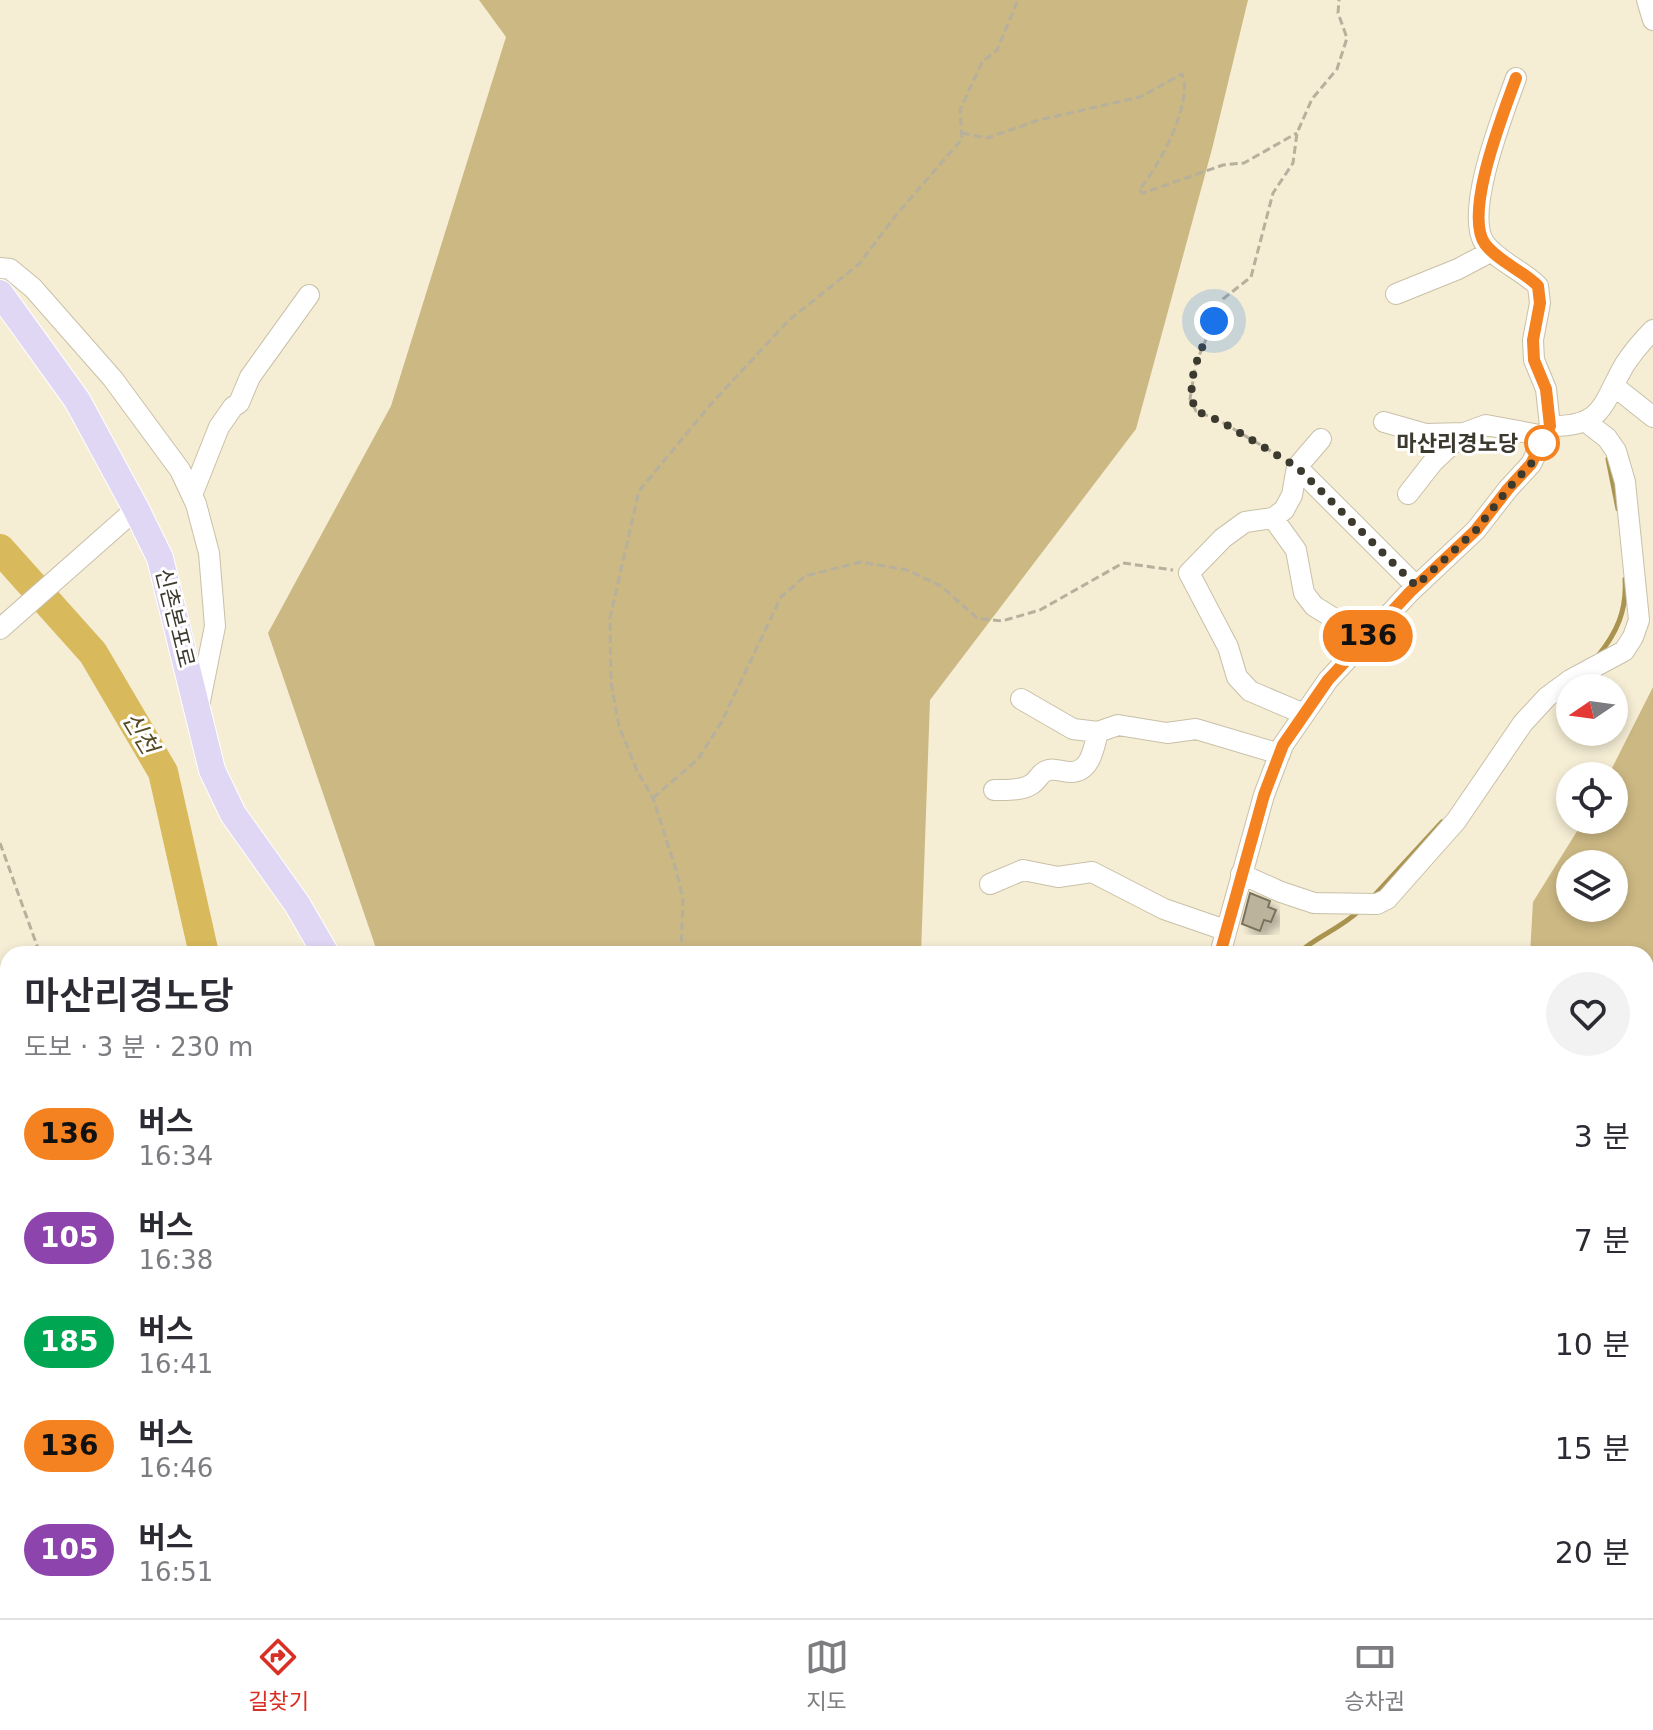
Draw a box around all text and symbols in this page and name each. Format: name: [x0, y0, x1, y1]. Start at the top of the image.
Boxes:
your location: [1194, 301, 1234, 341]
marker: 마산리경노당: [1525, 426, 1559, 460]
place label: 마산리경노당: [1397, 431, 1518, 456]
street label: 신촌본포로: [151, 566, 199, 670]
line badge: 136: [1322, 610, 1414, 662]
text: 136: [1339, 619, 1397, 652]
north arrow: [1556, 674, 1628, 746]
map controls: [1556, 674, 1628, 922]
water label: 신천: [117, 707, 165, 762]
button: locate: [1556, 762, 1628, 834]
button: layers: [1556, 850, 1628, 922]
button: heart: [1546, 972, 1630, 1056]
text: 마산리경노당: [24, 974, 234, 1018]
text: 도보 · 3 분 · 230 m: [24, 1032, 253, 1062]
text: 버스: [138, 1104, 194, 1139]
text: 136: [40, 1117, 98, 1150]
text: 3 분: [1574, 1119, 1630, 1154]
text: 16:34: [138, 1141, 213, 1171]
text: 버스: [138, 1208, 194, 1243]
text: 105: [40, 1221, 98, 1254]
text: 7 분: [1574, 1223, 1630, 1258]
text: 16:38: [138, 1245, 213, 1275]
text: 버스: [138, 1312, 194, 1347]
text: 185: [40, 1325, 98, 1358]
text: 10 분: [1555, 1327, 1630, 1362]
text: 16:41: [138, 1349, 213, 1379]
text: 버스: [138, 1416, 194, 1451]
text: 136: [40, 1429, 98, 1462]
text: 15 분: [1555, 1431, 1630, 1466]
text: 16:46: [138, 1453, 213, 1483]
text: 버스: [138, 1520, 194, 1555]
text: 105: [40, 1533, 98, 1566]
text: 20 분: [1555, 1535, 1630, 1570]
text: 16:51: [138, 1557, 213, 1587]
tab: 길찾기: [248, 1635, 309, 1715]
tab: 지도: [805, 1635, 849, 1715]
tab: 승차권: [1344, 1635, 1405, 1715]

